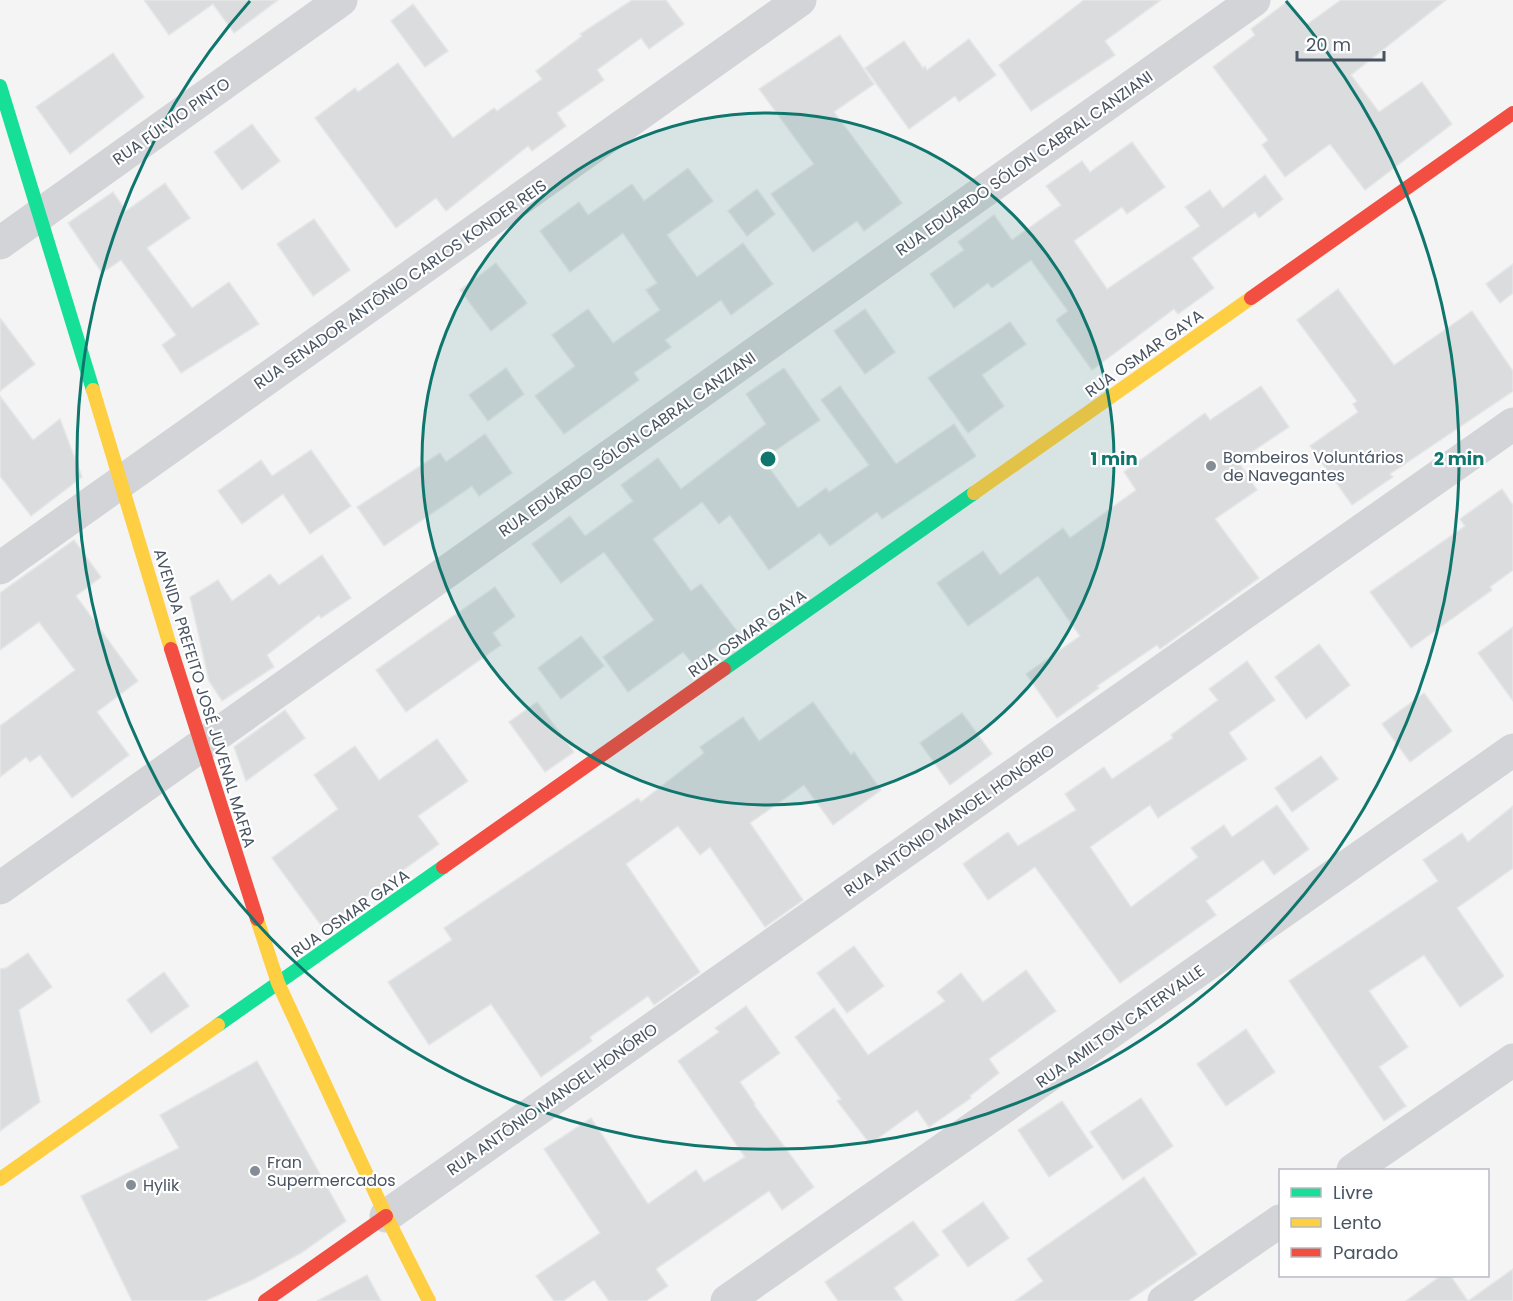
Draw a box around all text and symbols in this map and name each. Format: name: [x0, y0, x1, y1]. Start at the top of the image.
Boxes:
scale bar: [1297, 24, 1384, 62]
text: 20 m: [1306, 32, 1351, 57]
street label: RUA EDUARDO SÓLON CABRAL CANZIANI: [891, 65, 1157, 261]
street label: RUA FÚLVIO PINTO: [108, 72, 235, 171]
street label: RUA SENADOR ANTÔNIO CARLOS KONDER REIS: [249, 174, 551, 395]
street label: RUA OSMAR GAYA: [1081, 304, 1208, 403]
street label: RUA EDUARDO SÓLON CABRAL CANZIANI: [494, 346, 760, 542]
text: 1 min: [1090, 446, 1138, 471]
place label: Bombeiros Voluntários de Navegantes: [1223, 446, 1404, 487]
text: 2 min: [1434, 446, 1484, 471]
centre of rings: [758, 449, 778, 469]
marker: Bombeiros Voluntários de Navegantes: [1204, 459, 1218, 473]
street label: AVENIDA PREFEITO JOSÉ JUVENAL MAFRA: [148, 546, 261, 851]
street label: RUA OSMAR GAYA: [684, 584, 811, 683]
street label: RUA ANTÔNIO MANOEL HONÓRIO: [839, 739, 1059, 902]
street label: RUA OSMAR GAYA: [287, 864, 414, 963]
street label: RUA AMILTON CATERVALLE: [1031, 959, 1209, 1094]
street label: RUA ANTÔNIO MANOEL HONÓRIO: [442, 1018, 662, 1181]
place label: Fran Supermercados: [267, 1151, 396, 1192]
marker: Fran Supermercados: [248, 1164, 262, 1178]
legend: [1279, 1169, 1489, 1277]
place label: Hylik: [143, 1174, 180, 1197]
marker: Hylik: [124, 1178, 138, 1192]
text: Livre: [1333, 1180, 1373, 1205]
text: Lento: [1333, 1210, 1382, 1235]
text: Parado: [1333, 1240, 1398, 1265]

